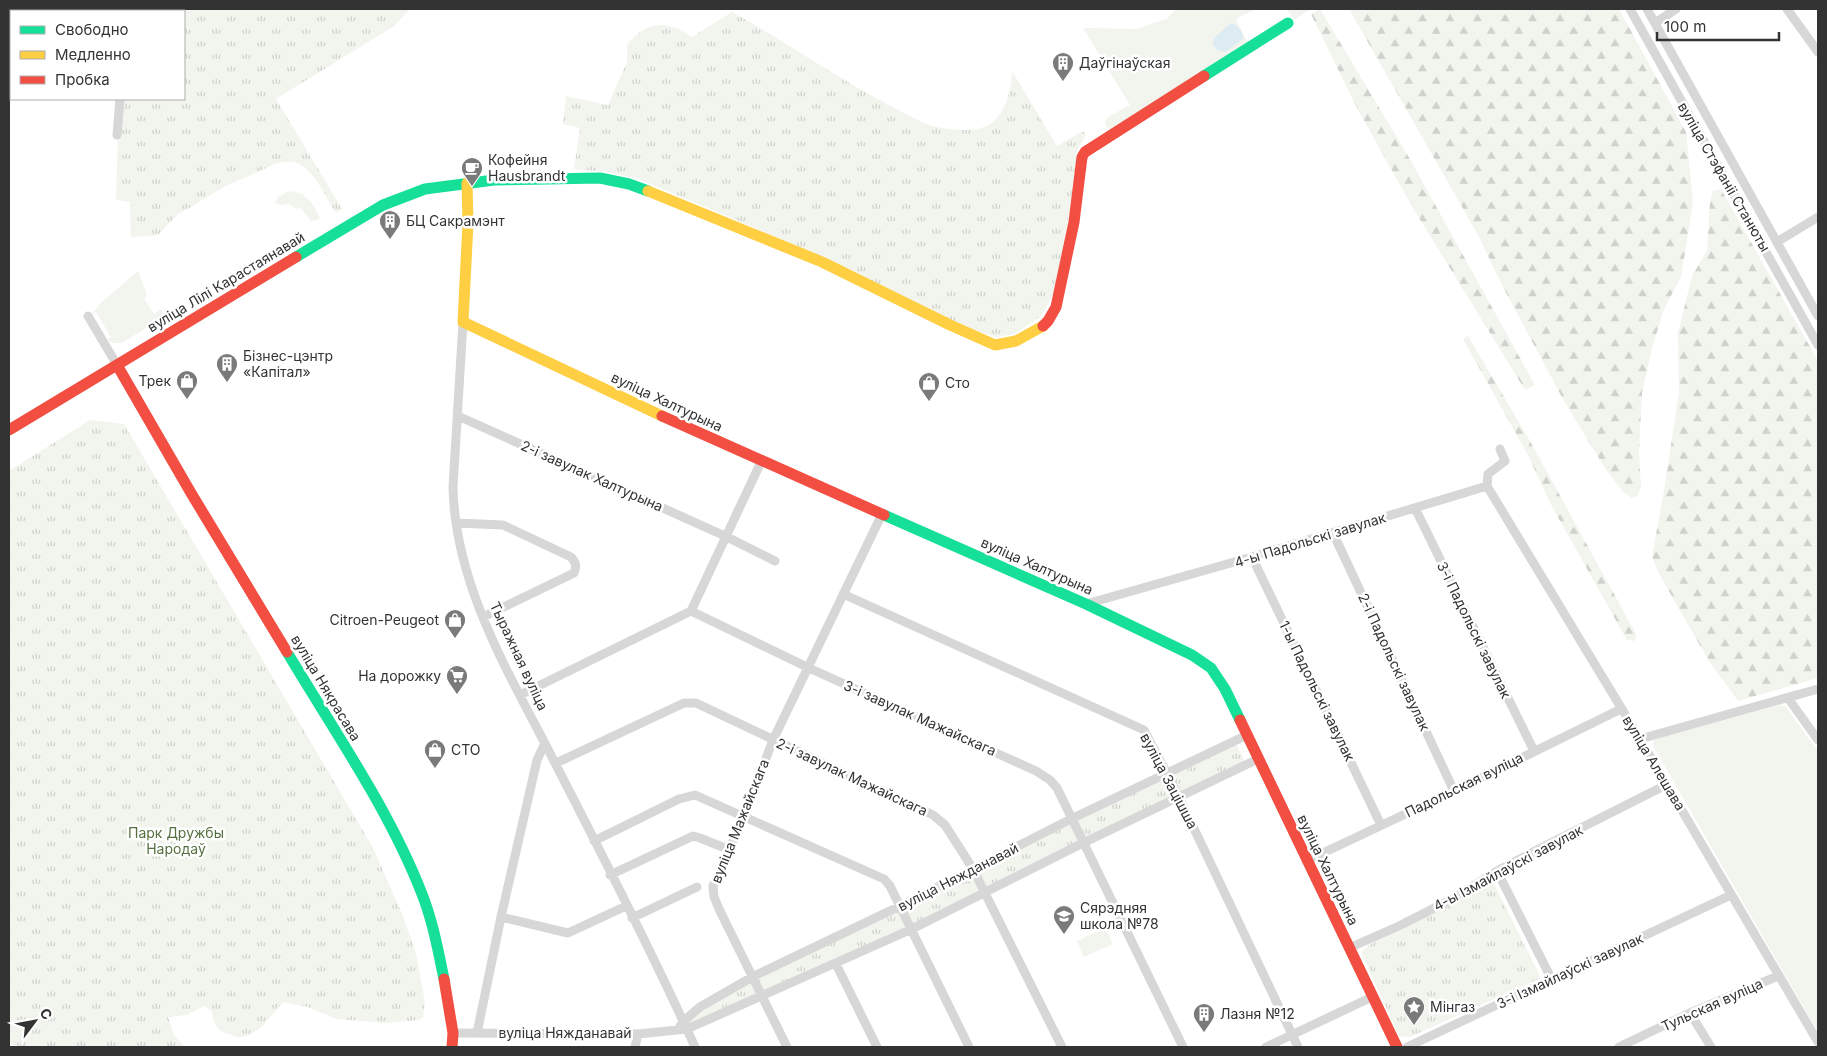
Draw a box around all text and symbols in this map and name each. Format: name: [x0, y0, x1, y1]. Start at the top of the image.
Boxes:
legend: [10, 10, 185, 100]
scale bar: [1657, 10, 1780, 42]
text: 100 m: [1664, 17, 1706, 36]
text: Свободно: [55, 20, 129, 39]
text: Медленно: [55, 45, 131, 64]
building icon: Даўгінаўская: [1051, 51, 1075, 82]
place label: Даўгінаўская: [1079, 54, 1170, 71]
text: Пробка: [55, 70, 110, 89]
street label: вуліца Стэфаніі Станюты: [1675, 99, 1774, 255]
place label: Кофейня Hausbrandt: [488, 151, 566, 184]
cafe icon: Кофейня Hausbrandt: [460, 156, 484, 187]
building icon: БЦ Сакрамэнт: [378, 209, 402, 240]
place label: БЦ Сакрамэнт: [406, 212, 505, 229]
street label: вуліца Лілі Карастаянавай: [144, 228, 307, 335]
place label: Бізнес-цэнтр «Капітал»: [243, 347, 333, 380]
building icon: Бізнес-цэнтр «Капітал»: [215, 352, 239, 383]
street label: вуліца Халтурына: [609, 368, 726, 435]
shop icon: Трек: [175, 369, 199, 400]
shop icon: Сто: [917, 371, 941, 402]
place label: Трек: [138, 372, 171, 389]
place label: Сто: [945, 374, 970, 391]
street label: 2-і завулак Халтурына: [518, 436, 666, 515]
street label: 4-ы Падольскі завулак: [1232, 508, 1388, 571]
street label: вуліца Халтурына: [978, 533, 1096, 598]
street label: 3-і Падольскі завулак: [1434, 559, 1515, 701]
street label: 2-і Падольскі завулак: [1355, 590, 1434, 734]
street label: Тыражная вуліца: [487, 599, 552, 713]
shop icon: Citroen-Peugeot: [443, 608, 467, 639]
place label: Citroen-Peugeot: [329, 611, 439, 628]
street label: 1-ы Падольскі завулак: [1276, 618, 1359, 764]
street label: вуліца Някрасава: [288, 632, 365, 744]
supermarket icon: На дорожку: [445, 664, 469, 695]
place label: На дорожку: [358, 667, 441, 684]
street label: 3-і завулак Мажайскага: [841, 676, 999, 759]
street label: вуліца Алешава: [1619, 712, 1689, 813]
street label: вуліца Зацішша: [1137, 730, 1202, 832]
street label: 2-і завулак Мажайскага: [774, 734, 931, 819]
shop icon: СТО: [423, 738, 447, 769]
place label: СТО: [451, 741, 481, 758]
street label: Падольская вуліца: [1402, 749, 1526, 821]
street label: вуліца Мажайскага: [707, 756, 772, 885]
street label: вуліца Халтурына: [1294, 812, 1363, 928]
street label: 4-ы Ізмайлаўскі завулак: [1430, 821, 1586, 914]
park label: Парк Дружбы Народаў: [128, 824, 224, 857]
street label: вуліца Няжданавай: [895, 839, 1021, 914]
place label: Сярэдняя школа №78: [1080, 899, 1159, 932]
school or university icon: Сярэдняя школа №78: [1052, 904, 1076, 935]
street label: 3-і Ізмайлаўскі завулак: [1494, 929, 1646, 1012]
street label: Тульская вуліца: [1658, 975, 1765, 1035]
place icon: Мінгаз: [1402, 995, 1426, 1026]
north arrow: [10, 996, 60, 1046]
place label: Мінгаз: [1430, 998, 1475, 1015]
building icon: Лазня №12: [1192, 1002, 1216, 1033]
text: С: [36, 1005, 56, 1023]
place label: Лазня №12: [1220, 1005, 1295, 1022]
street label: вуліца Няжданавай: [498, 1024, 632, 1041]

